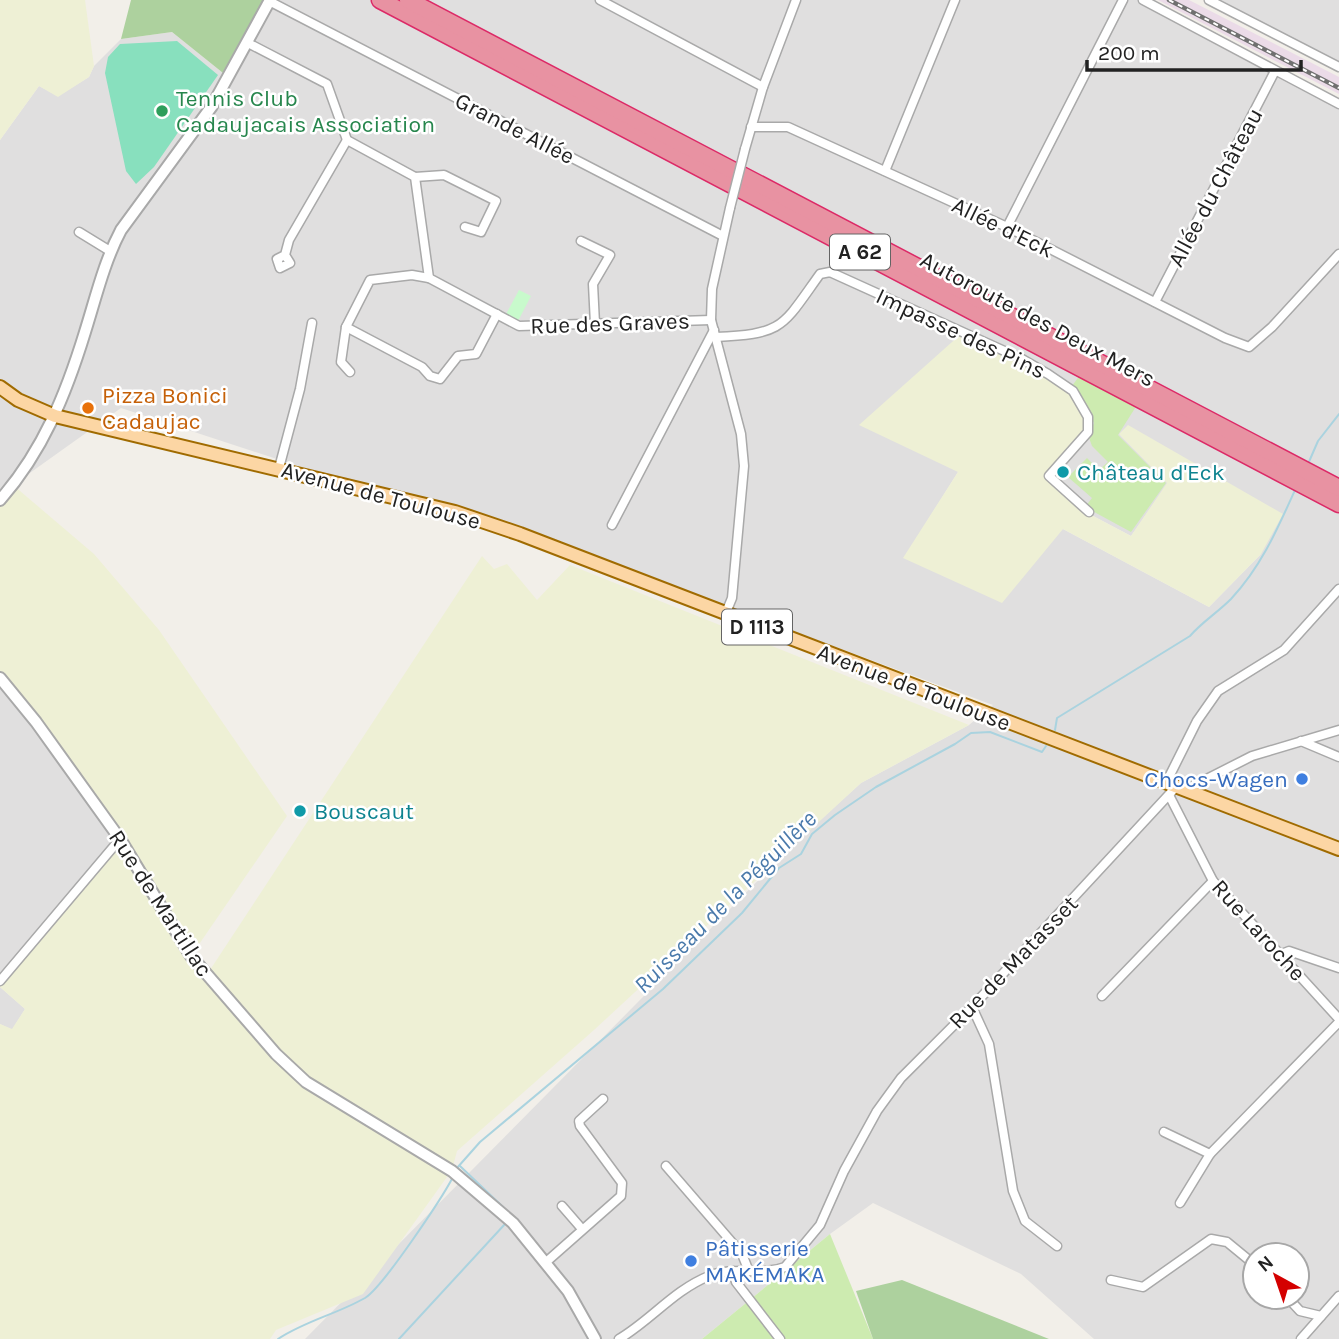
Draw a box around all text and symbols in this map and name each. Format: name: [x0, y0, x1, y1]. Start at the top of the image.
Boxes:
scale bar: [1087, 28, 1300, 72]
text: 200 m: [1098, 41, 1160, 65]
place label: Tennis Club Cadaujacais Association: [176, 85, 435, 138]
street label: Grande Allée: [451, 87, 579, 170]
marker: Tennis Club Cadaujacais Association: [154, 103, 170, 119]
street label: Allée du Château: [1162, 103, 1269, 271]
street label: Allée d'Eck: [948, 191, 1058, 264]
road number: A 62: [830, 234, 890, 270]
street label: Autoroute des Deux Mers: [916, 246, 1160, 393]
street label: Impasse des Pins: [872, 282, 1050, 385]
street label: Rue des Graves: [530, 307, 690, 340]
place label: Pizza Bonici Cadaujac: [102, 382, 228, 435]
marker: Pizza Bonici Cadaujac: [80, 400, 96, 416]
street label: Avenue de Toulouse: [278, 456, 483, 535]
place label: Château d'Eck: [1077, 459, 1225, 486]
marker: Château d'Eck: [1055, 464, 1071, 480]
road number: D 1113: [722, 610, 792, 644]
street label: Avenue de Toulouse: [813, 638, 1014, 737]
place label: Chocs-Wagen: [1144, 766, 1288, 793]
marker: Chocs-Wagen: [1294, 771, 1310, 787]
place label: Bouscaut: [314, 798, 414, 825]
marker: Bouscaut: [292, 803, 308, 819]
water label: Ruisseau de la Péguillère: [628, 805, 822, 999]
street label: Rue de Martillac: [103, 825, 218, 982]
street label: Rue Laroche: [1206, 874, 1311, 987]
street label: Rue de Matasset: [943, 890, 1084, 1034]
place label: Pâtisserie MAKÉMAKA: [705, 1235, 824, 1288]
north arrow: [1241, 1241, 1311, 1311]
text: N: [1253, 1251, 1278, 1277]
marker: Pâtisserie MAKÉMAKA: [683, 1253, 699, 1269]

